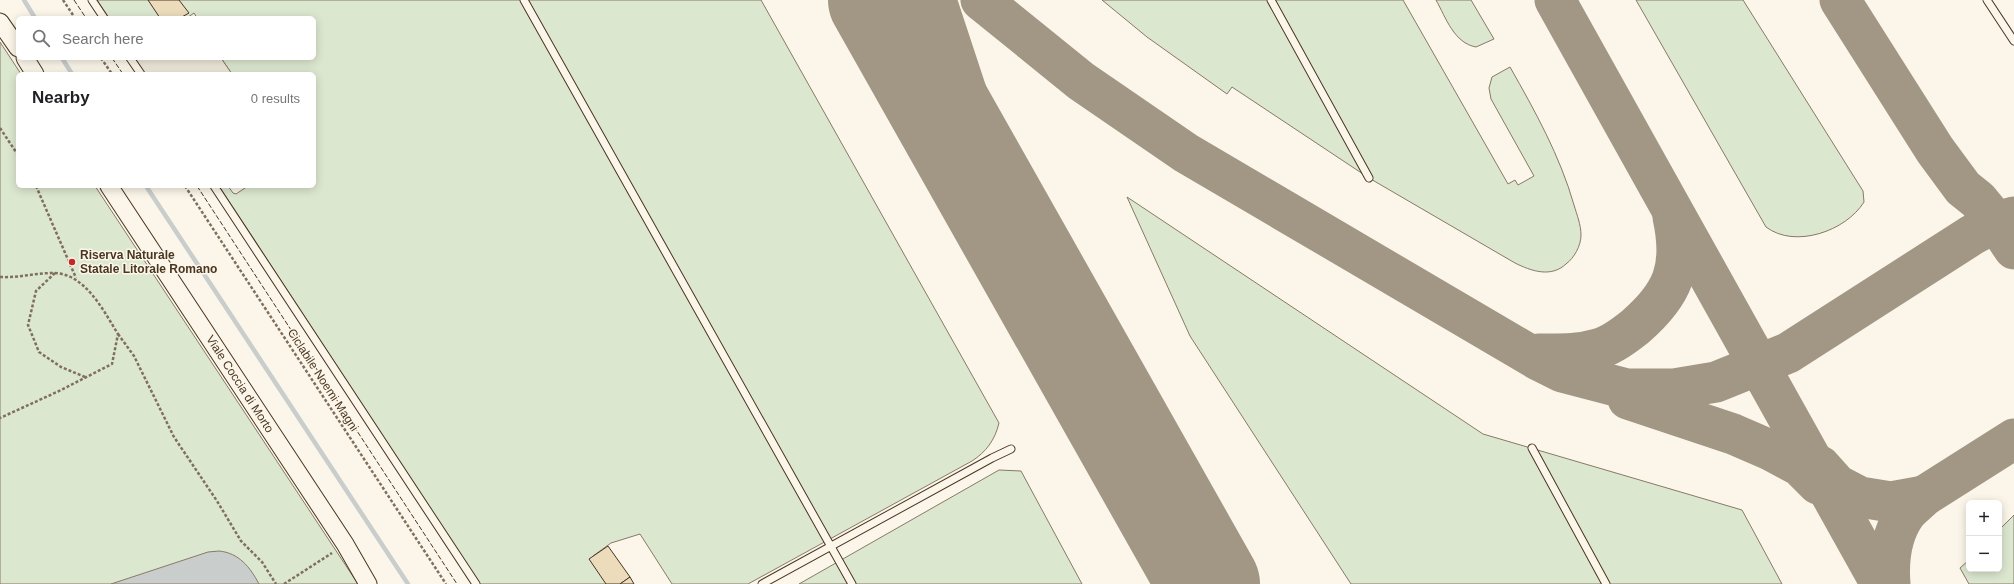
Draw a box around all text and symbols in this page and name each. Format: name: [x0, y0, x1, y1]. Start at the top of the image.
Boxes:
search box: [16, 16, 316, 60]
icon: search: [30, 27, 52, 49]
text: Search here: [62, 30, 144, 47]
text: Nearby: [32, 88, 90, 107]
text: 0 results: [251, 91, 300, 106]
place label: Riserva Naturale Statale Litorale Romano: [80, 248, 217, 276]
marker: Riserva Naturale Statale Litorale Romano: [67, 257, 77, 267]
street label: Ciclabile Noemi Magni: [285, 326, 361, 434]
street label: Viale Coccia di Morto: [203, 333, 277, 436]
map controls: [1966, 500, 2002, 572]
button: +: [1966, 500, 2002, 536]
button: −: [1966, 536, 2002, 572]

